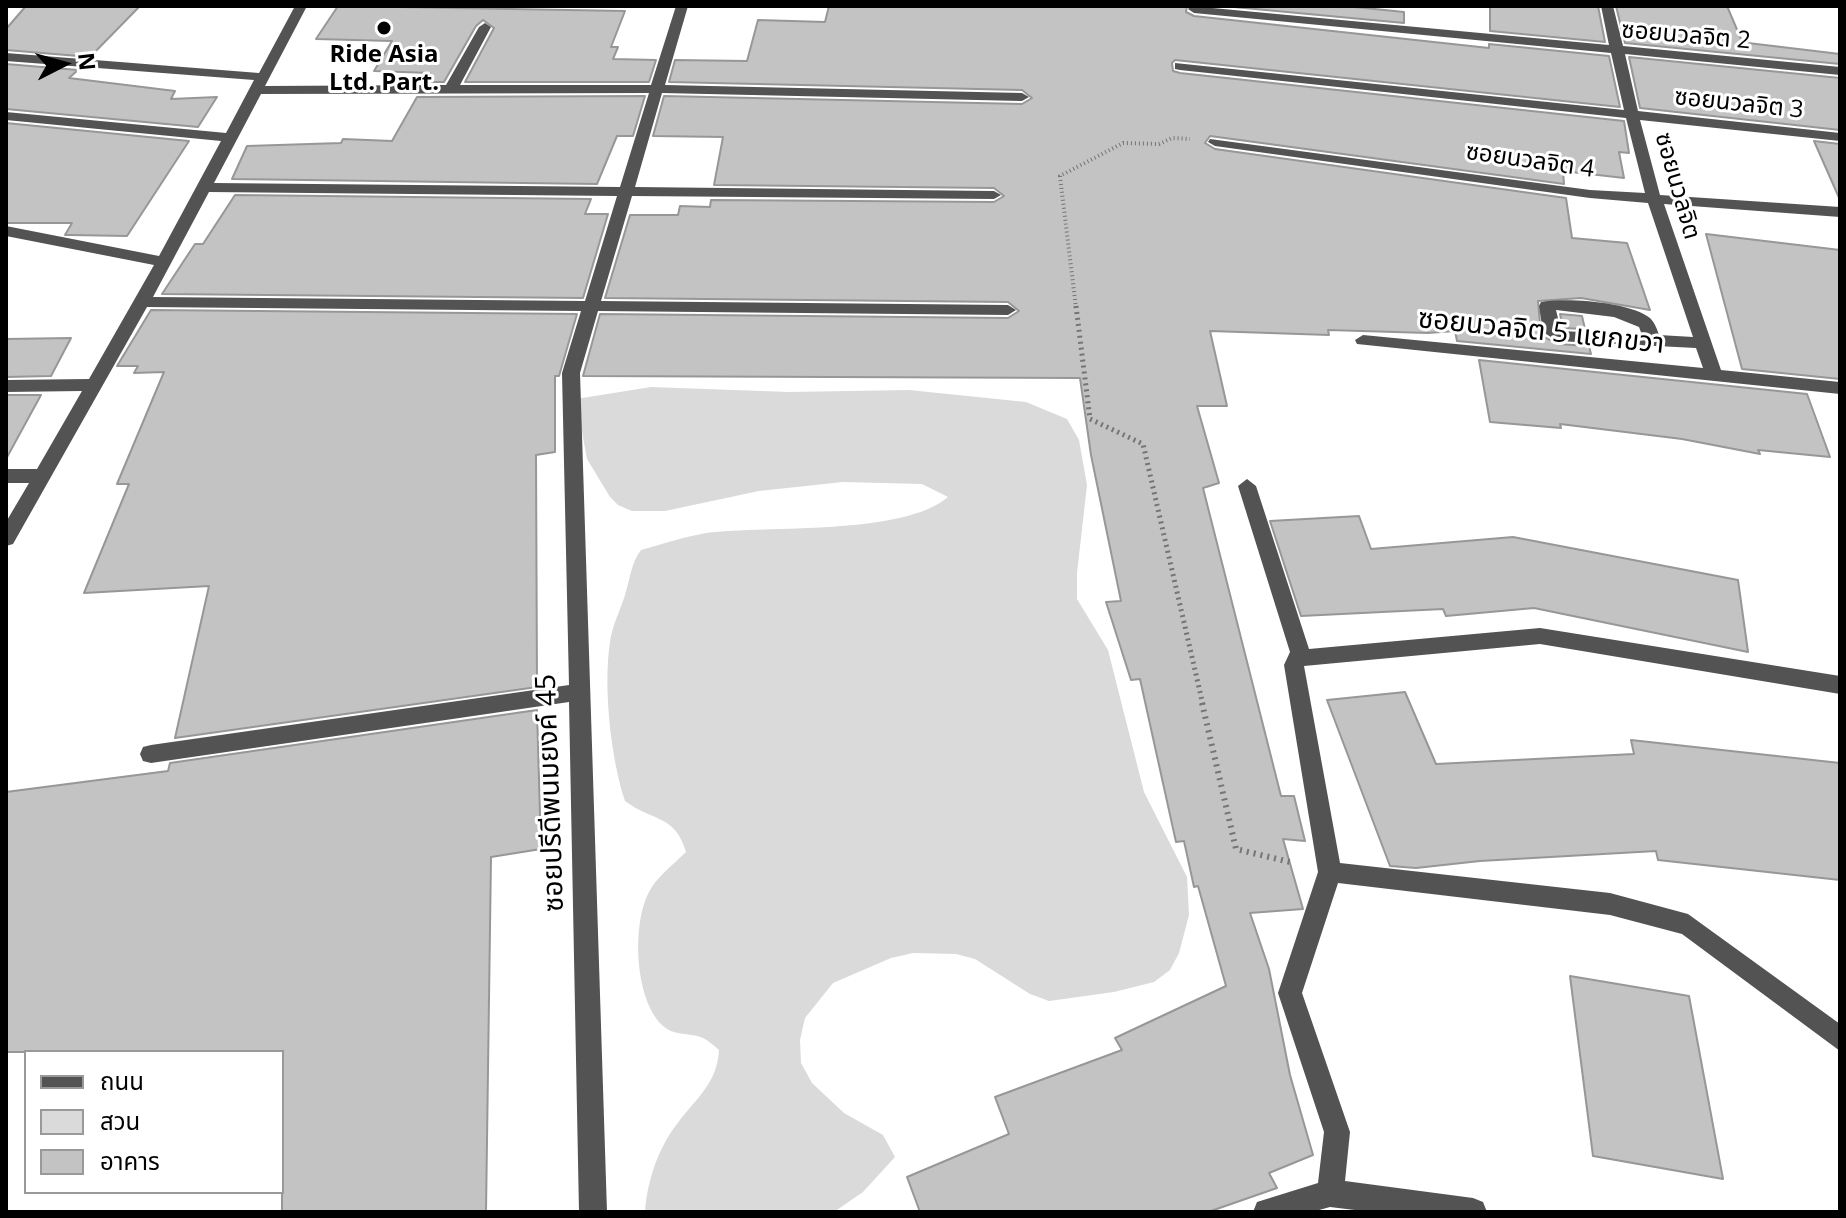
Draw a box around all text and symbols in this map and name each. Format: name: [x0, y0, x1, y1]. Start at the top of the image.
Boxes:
street label: ซอยนวลจิต 2: [1620, 16, 1752, 56]
marker: Ride Asia Ltd. Part.: [375, 19, 393, 37]
north arrow: [24, 24, 104, 104]
place label: Ride Asia Ltd. Part.: [329, 41, 439, 97]
text: N: [72, 51, 104, 72]
street label: ซอยนวลจิต 3: [1673, 83, 1805, 125]
street label: ซอยนวลจิต: [1648, 129, 1706, 243]
street label: ซอยนวลจิต 4: [1464, 138, 1596, 184]
street label: ซอยนวลจิต 5 แยกขวา: [1416, 302, 1666, 362]
street label: ซอยปรีดีพนมยงค์ 45: [530, 673, 572, 913]
legend: [24, 1050, 284, 1194]
text: ถนน: [100, 1064, 144, 1097]
text: สวน: [100, 1104, 140, 1137]
text: อาคาร: [100, 1144, 160, 1177]

